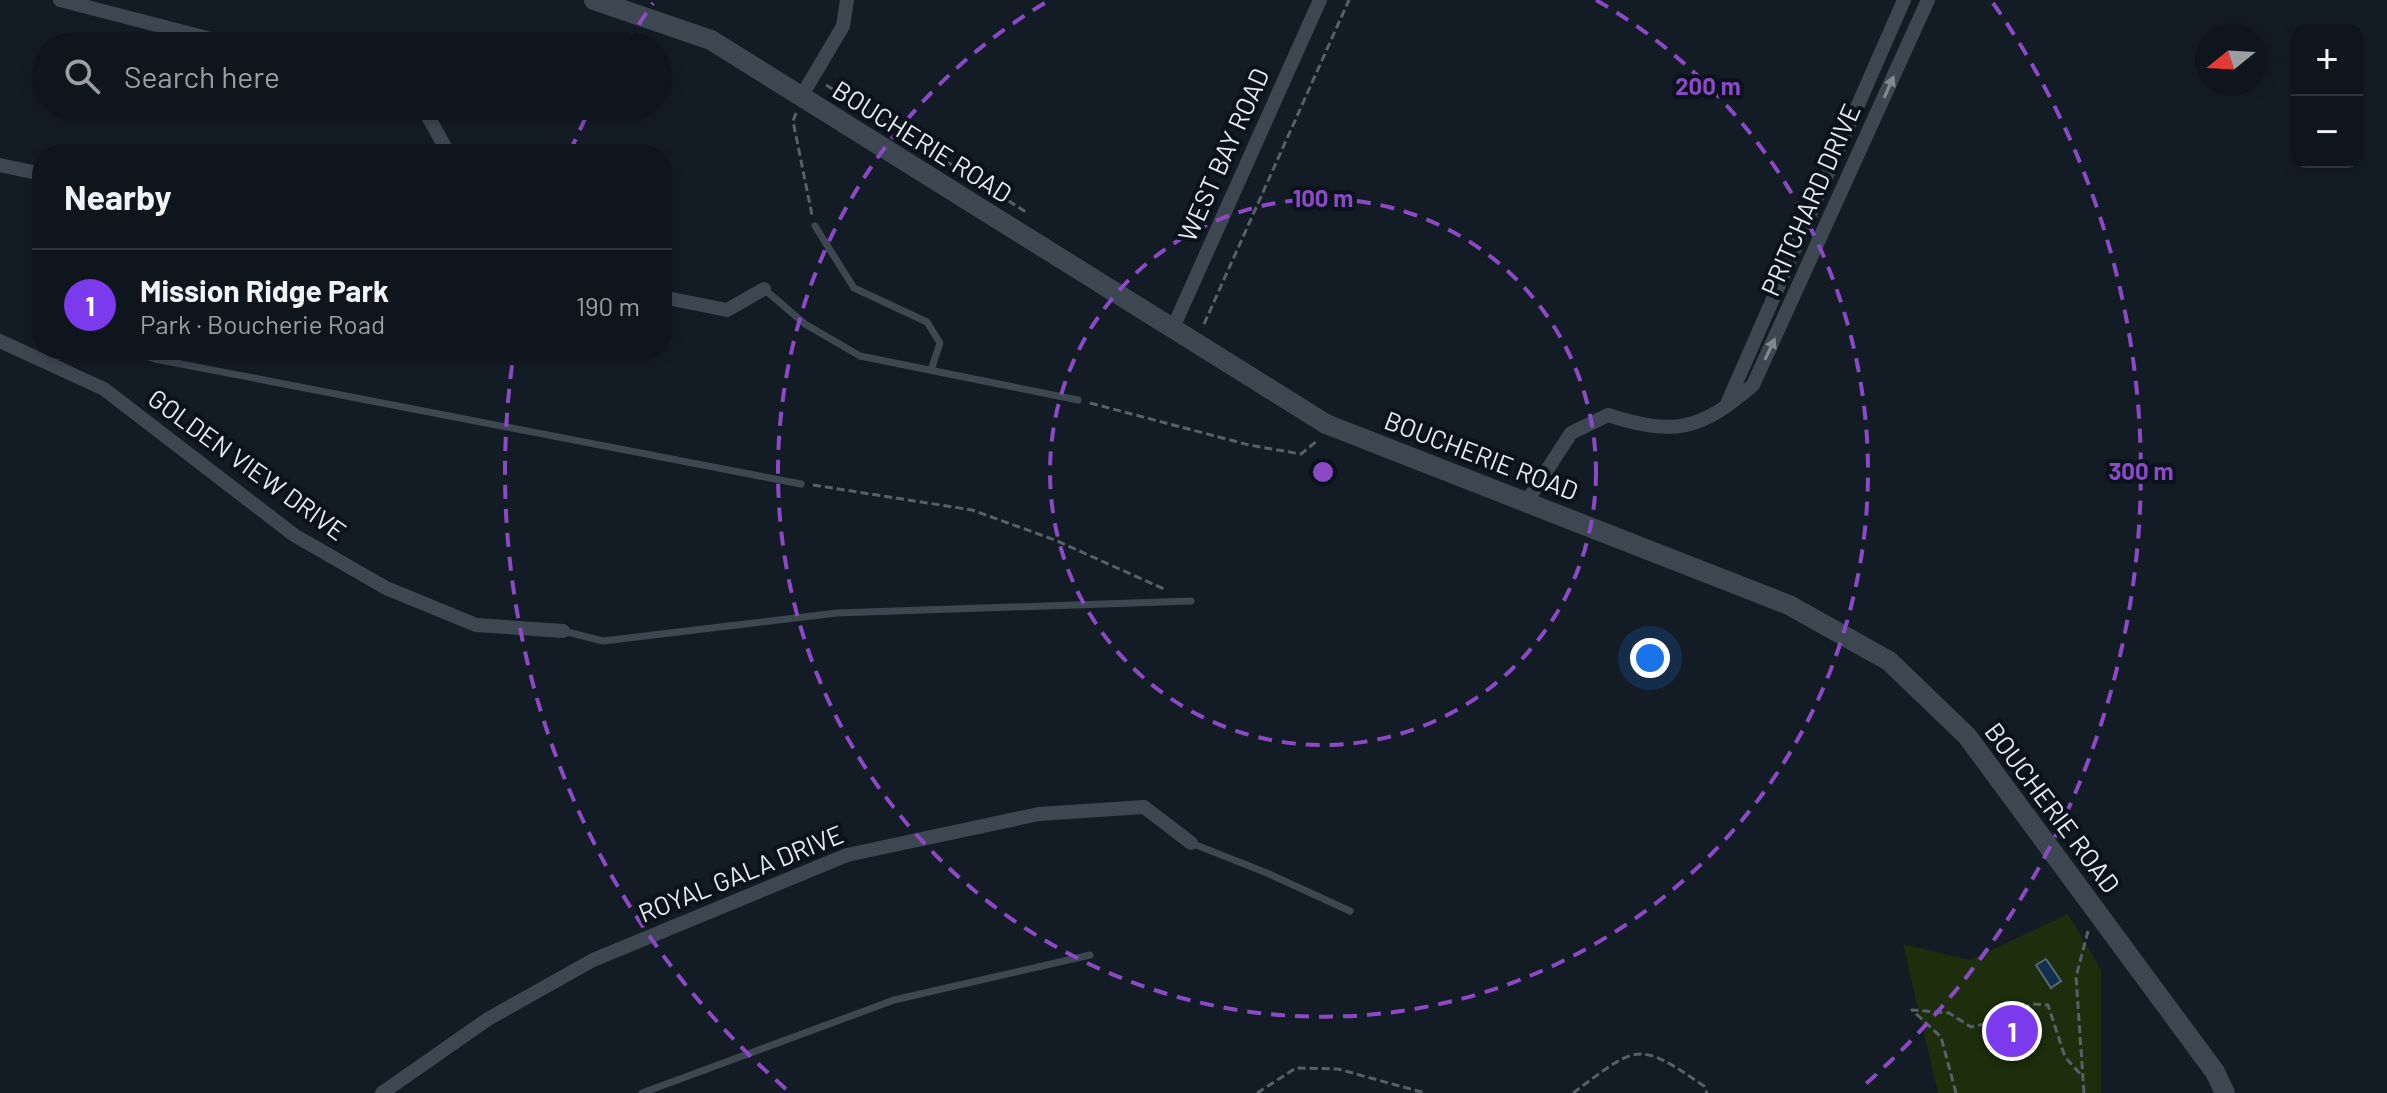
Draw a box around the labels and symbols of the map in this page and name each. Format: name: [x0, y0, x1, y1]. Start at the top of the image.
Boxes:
north arrow: [2195, 24, 2267, 96]
street label: WEST BAY ROAD: [1171, 63, 1275, 246]
text: 200 m: [1675, 71, 1741, 100]
street label: BOUCHERIE ROAD: [828, 73, 1018, 208]
one-way arrow: [1882, 75, 1896, 99]
street label: PRITCHARD DRIVE: [1753, 99, 1866, 300]
text: 100 m: [1293, 183, 1353, 212]
one-way arrow: [1763, 337, 1776, 361]
street label: GOLDEN VIEW DRIVE: [143, 382, 353, 546]
street label: BOUCHERIE ROAD: [1380, 403, 1583, 506]
text: 300 m: [2108, 456, 2174, 485]
centre of rings: [1309, 458, 1337, 486]
your location: [1630, 638, 1670, 678]
street label: BOUCHERIE ROAD: [1979, 716, 2127, 898]
street label: ROYAL GALA DRIVE: [634, 817, 847, 928]
pin: 1: [1986, 1001, 2038, 1061]

